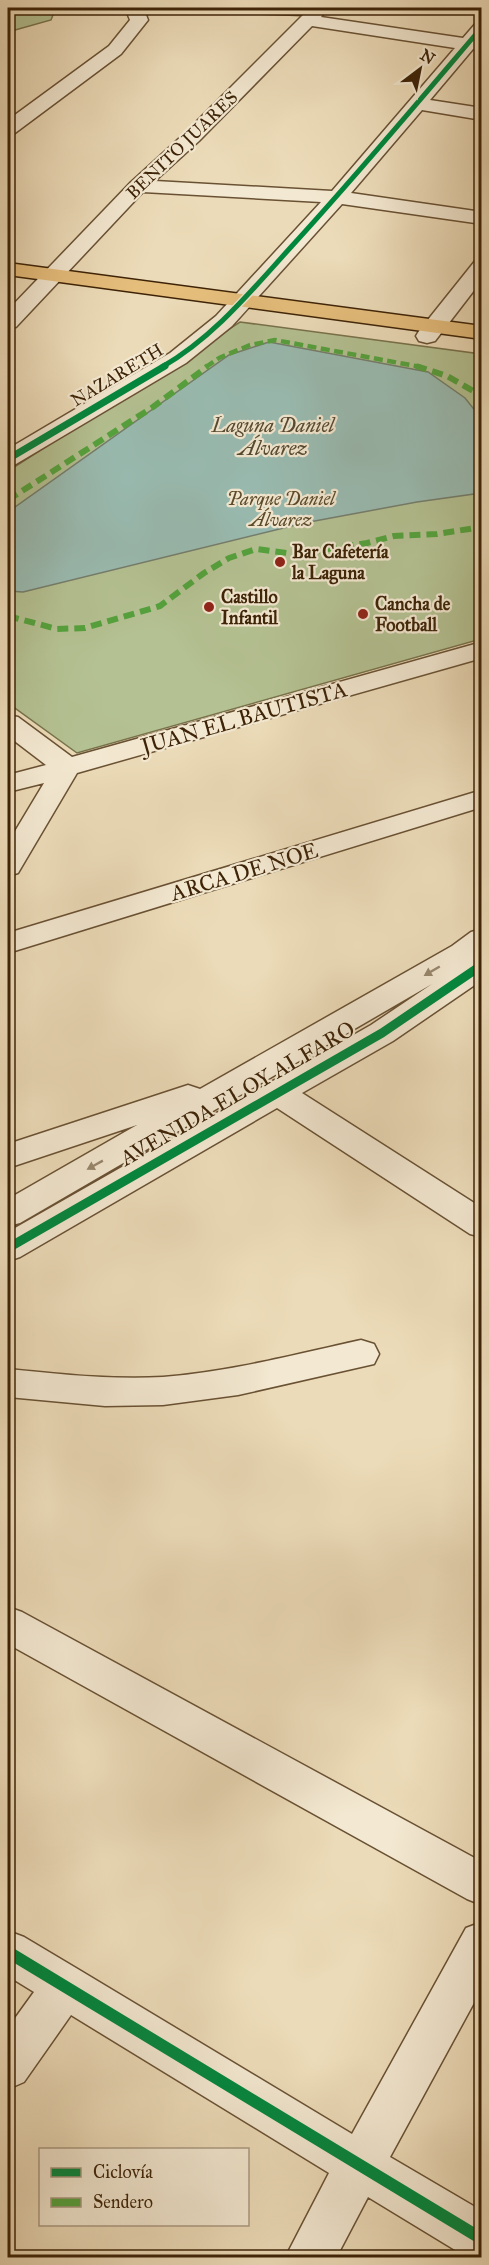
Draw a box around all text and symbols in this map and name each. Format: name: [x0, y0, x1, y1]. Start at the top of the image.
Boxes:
north arrow: [390, 39, 450, 99]
text: N: [417, 45, 439, 69]
street label: BENITO JUARES: [122, 86, 243, 205]
street label: NAZARETH: [67, 339, 167, 411]
water label: Laguna Daniel Álvarez: [211, 413, 336, 460]
park label: Parque Daniel Álvarez: [227, 488, 337, 531]
place label: Bar Cafetería la Laguna: [291, 541, 389, 585]
marker: Bar Cafetería la Laguna: [273, 555, 287, 569]
place label: Castillo Infantil: [221, 586, 279, 629]
place label: Cancha de Football: [375, 593, 451, 636]
marker: Castillo Infantil: [202, 600, 216, 614]
marker: Cancha de Football: [356, 607, 370, 621]
street label: JUAN EL BAUTISTA: [136, 675, 350, 760]
street label: ARCA DE NOE: [166, 836, 321, 907]
one-way arrow: [423, 966, 440, 976]
street label: AVENIDA ELOY ALFARO: [114, 1015, 360, 1172]
one-way arrow: [86, 1160, 103, 1170]
legend: [39, 2148, 249, 2226]
text: Ciclovía: [93, 2161, 153, 2183]
text: Sendero: [93, 2191, 153, 2213]

